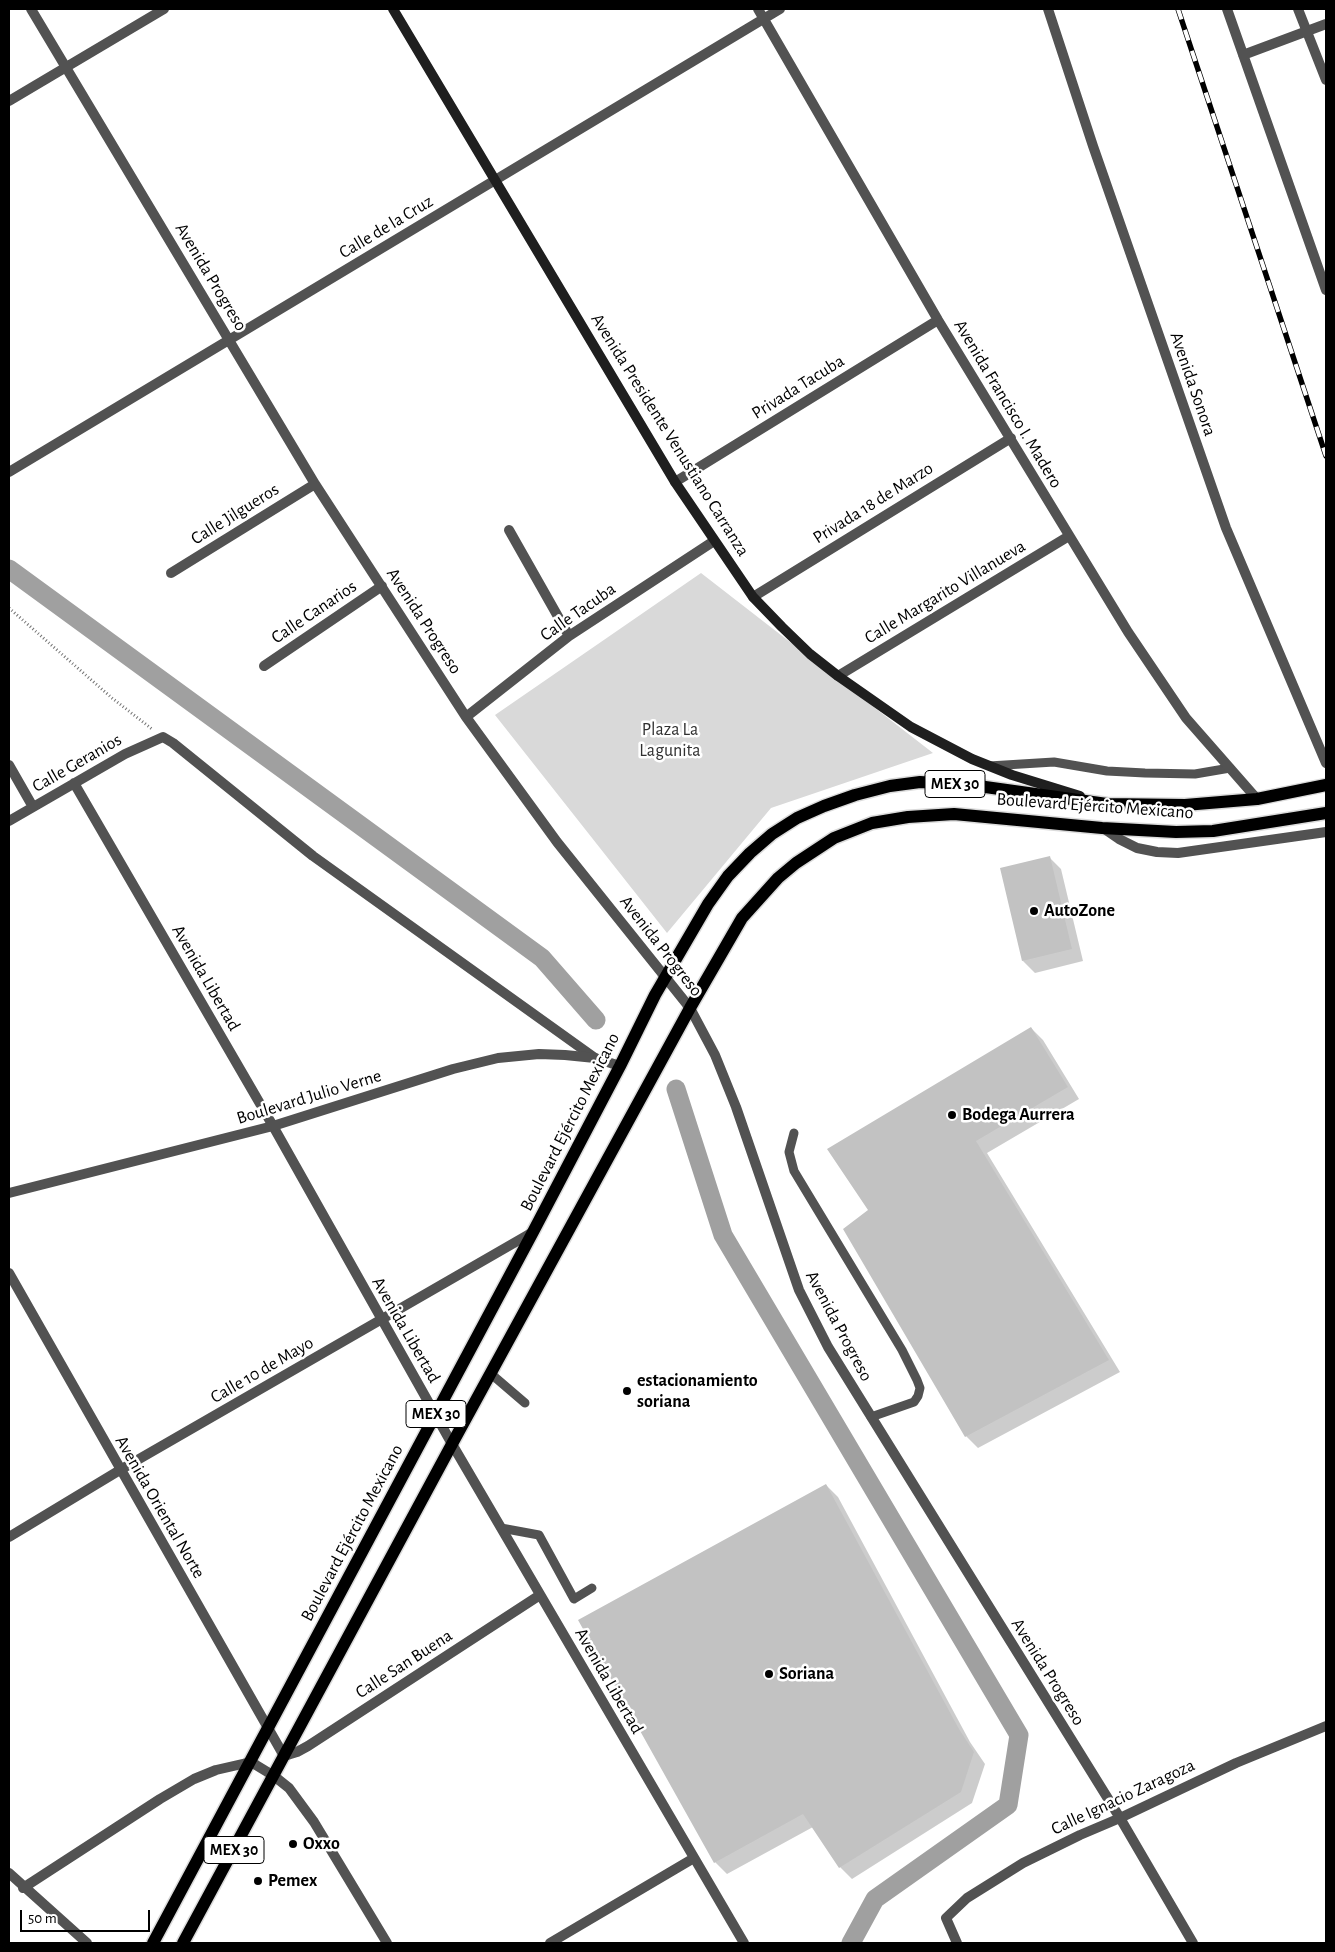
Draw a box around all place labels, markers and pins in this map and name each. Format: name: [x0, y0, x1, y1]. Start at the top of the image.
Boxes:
place label: AutoZone: [1044, 900, 1115, 922]
marker: AutoZone: [1028, 905, 1040, 917]
place label: Bodega Aurrera: [962, 1104, 1075, 1126]
marker: Bodega Aurrera: [946, 1109, 958, 1121]
place label: estacionamiento soriana: [637, 1370, 758, 1412]
marker: estacionamiento soriana: [621, 1385, 633, 1397]
place label: Soriana: [779, 1663, 834, 1685]
marker: Soriana: [763, 1668, 775, 1680]
place label: Oxxo: [303, 1833, 340, 1855]
marker: Oxxo: [287, 1838, 299, 1850]
place label: Pemex: [268, 1870, 317, 1892]
marker: Pemex: [252, 1875, 264, 1887]

